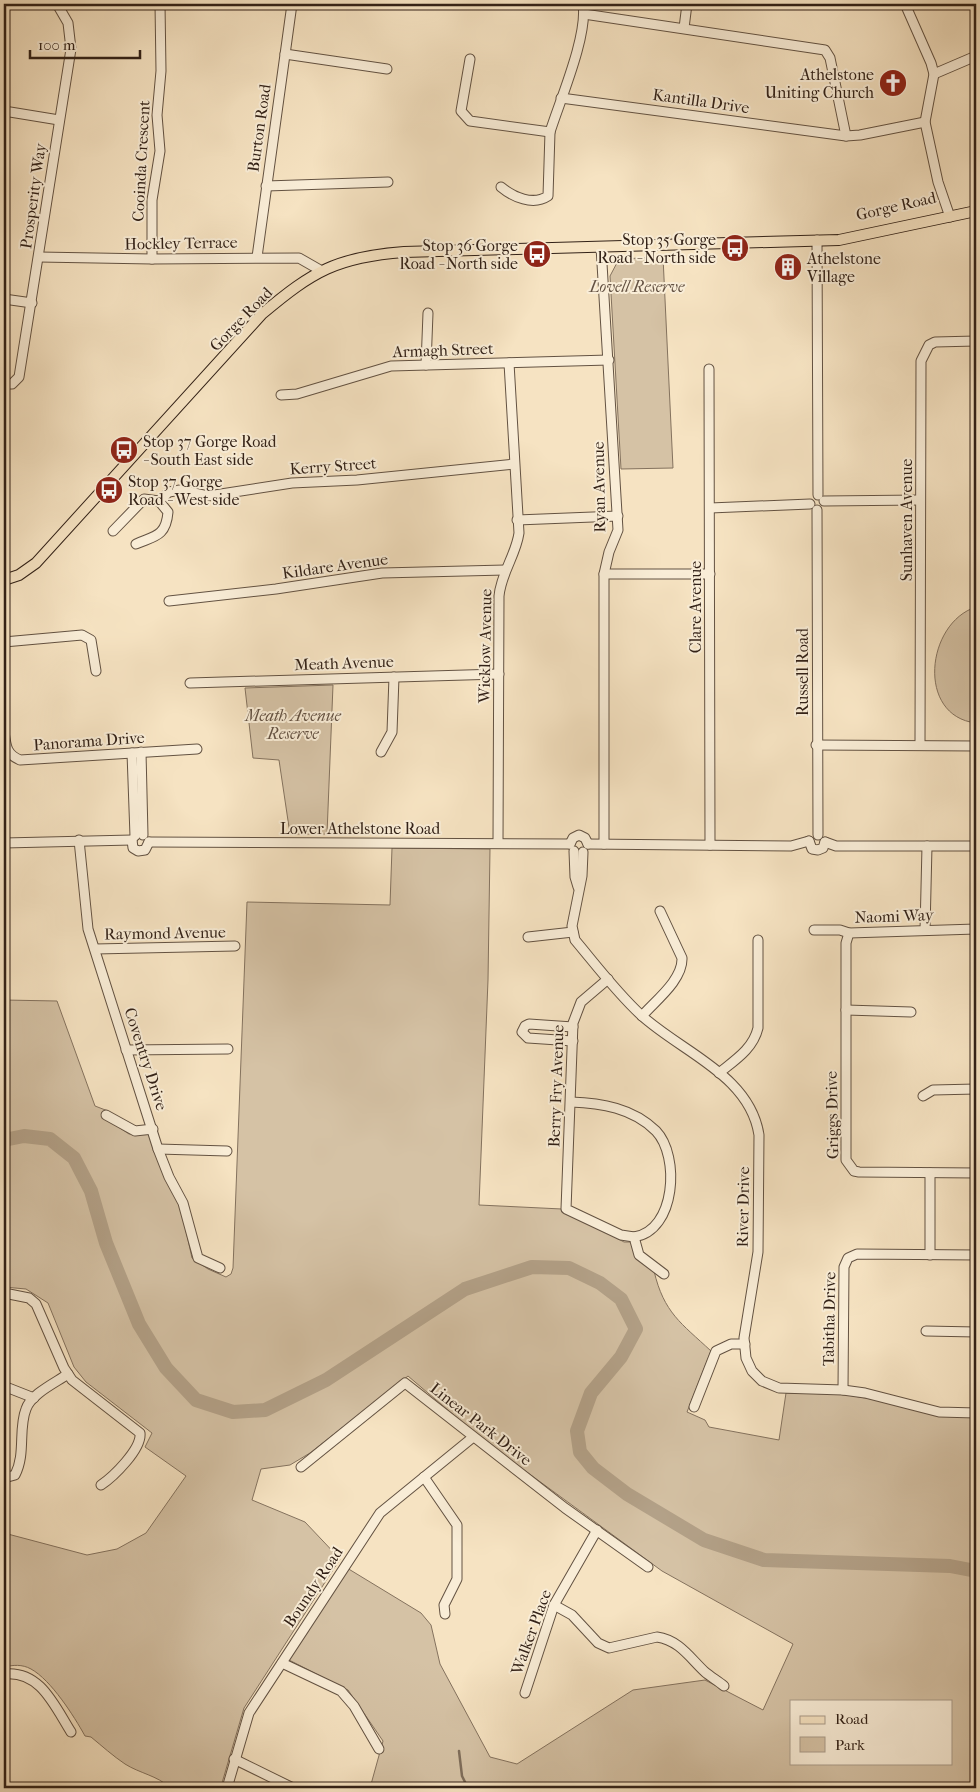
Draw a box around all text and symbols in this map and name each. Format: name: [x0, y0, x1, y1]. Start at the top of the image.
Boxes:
scale bar: [30, 28, 140, 60]
text: 100 m: [38, 36, 76, 54]
place label: Athelstone Uniting Church: [765, 65, 874, 102]
church icon: Athelstone Uniting Church: [878, 68, 908, 98]
street label: Burton Road: [243, 83, 275, 173]
street label: Kantilla Drive: [651, 85, 751, 117]
street label: Cooinda Crescent: [128, 100, 154, 222]
street label: Prosperity Way: [16, 142, 50, 250]
street label: Gorge Road: [854, 188, 938, 224]
place label: Stop 35 Gorge Road - North side: [597, 230, 716, 267]
street label: Hockley Terrace: [124, 233, 238, 253]
bus stop icon: Stop 35 Gorge Road - North side: [720, 233, 750, 263]
place label: Stop 36 Gorge Road - North side: [399, 236, 518, 273]
bus stop icon: Stop 36 Gorge Road - North side: [522, 239, 552, 269]
place label: Athelstone Village: [806, 249, 881, 286]
building icon: Athelstone Village: [773, 252, 803, 282]
park label: Lovell Reserve: [589, 277, 685, 296]
street label: Gorge Road: [206, 283, 276, 355]
street label: Armagh Street: [391, 339, 494, 361]
place label: Stop 37 Gorge Road - South East side: [143, 432, 277, 469]
bus stop icon: Stop 37 Gorge Road - South East side: [109, 435, 139, 465]
street label: Ryan Avenue: [589, 441, 609, 533]
street label: Kerry Street: [289, 453, 377, 479]
street label: Sunhaven Avenue: [897, 459, 916, 581]
place label: Stop 37 Gorge Road - West side: [128, 472, 239, 509]
bus stop icon: Stop 37 Gorge Road - West side: [94, 475, 124, 505]
street label: Kildare Avenue: [281, 549, 389, 583]
street label: Clare Avenue: [686, 561, 705, 653]
street label: Wicklow Avenue: [474, 588, 495, 704]
street label: Russell Road: [793, 628, 812, 716]
street label: Meath Avenue: [294, 652, 394, 674]
park label: Meath Avenue Reserve: [244, 706, 341, 743]
street label: Panorama Drive: [33, 728, 145, 754]
street label: Lower Athelstone Road: [280, 819, 440, 838]
street label: Naomi Way: [854, 905, 934, 927]
street label: Raymond Avenue: [104, 922, 226, 944]
street label: Coventry Drive: [120, 1005, 172, 1113]
street label: Berry Fry Avenue: [544, 1024, 568, 1148]
street label: Griggs Drive: [822, 1071, 842, 1159]
street label: River Drive: [733, 1166, 753, 1248]
street label: Tabitha Drive: [819, 1272, 839, 1366]
street label: Linear Park Drive: [427, 1379, 536, 1470]
street label: Boundy Road: [279, 1543, 347, 1631]
street label: Walker Place: [507, 1587, 555, 1678]
legend: [790, 1700, 952, 1764]
text: Road: [835, 1710, 869, 1728]
text: Park: [835, 1736, 865, 1754]

